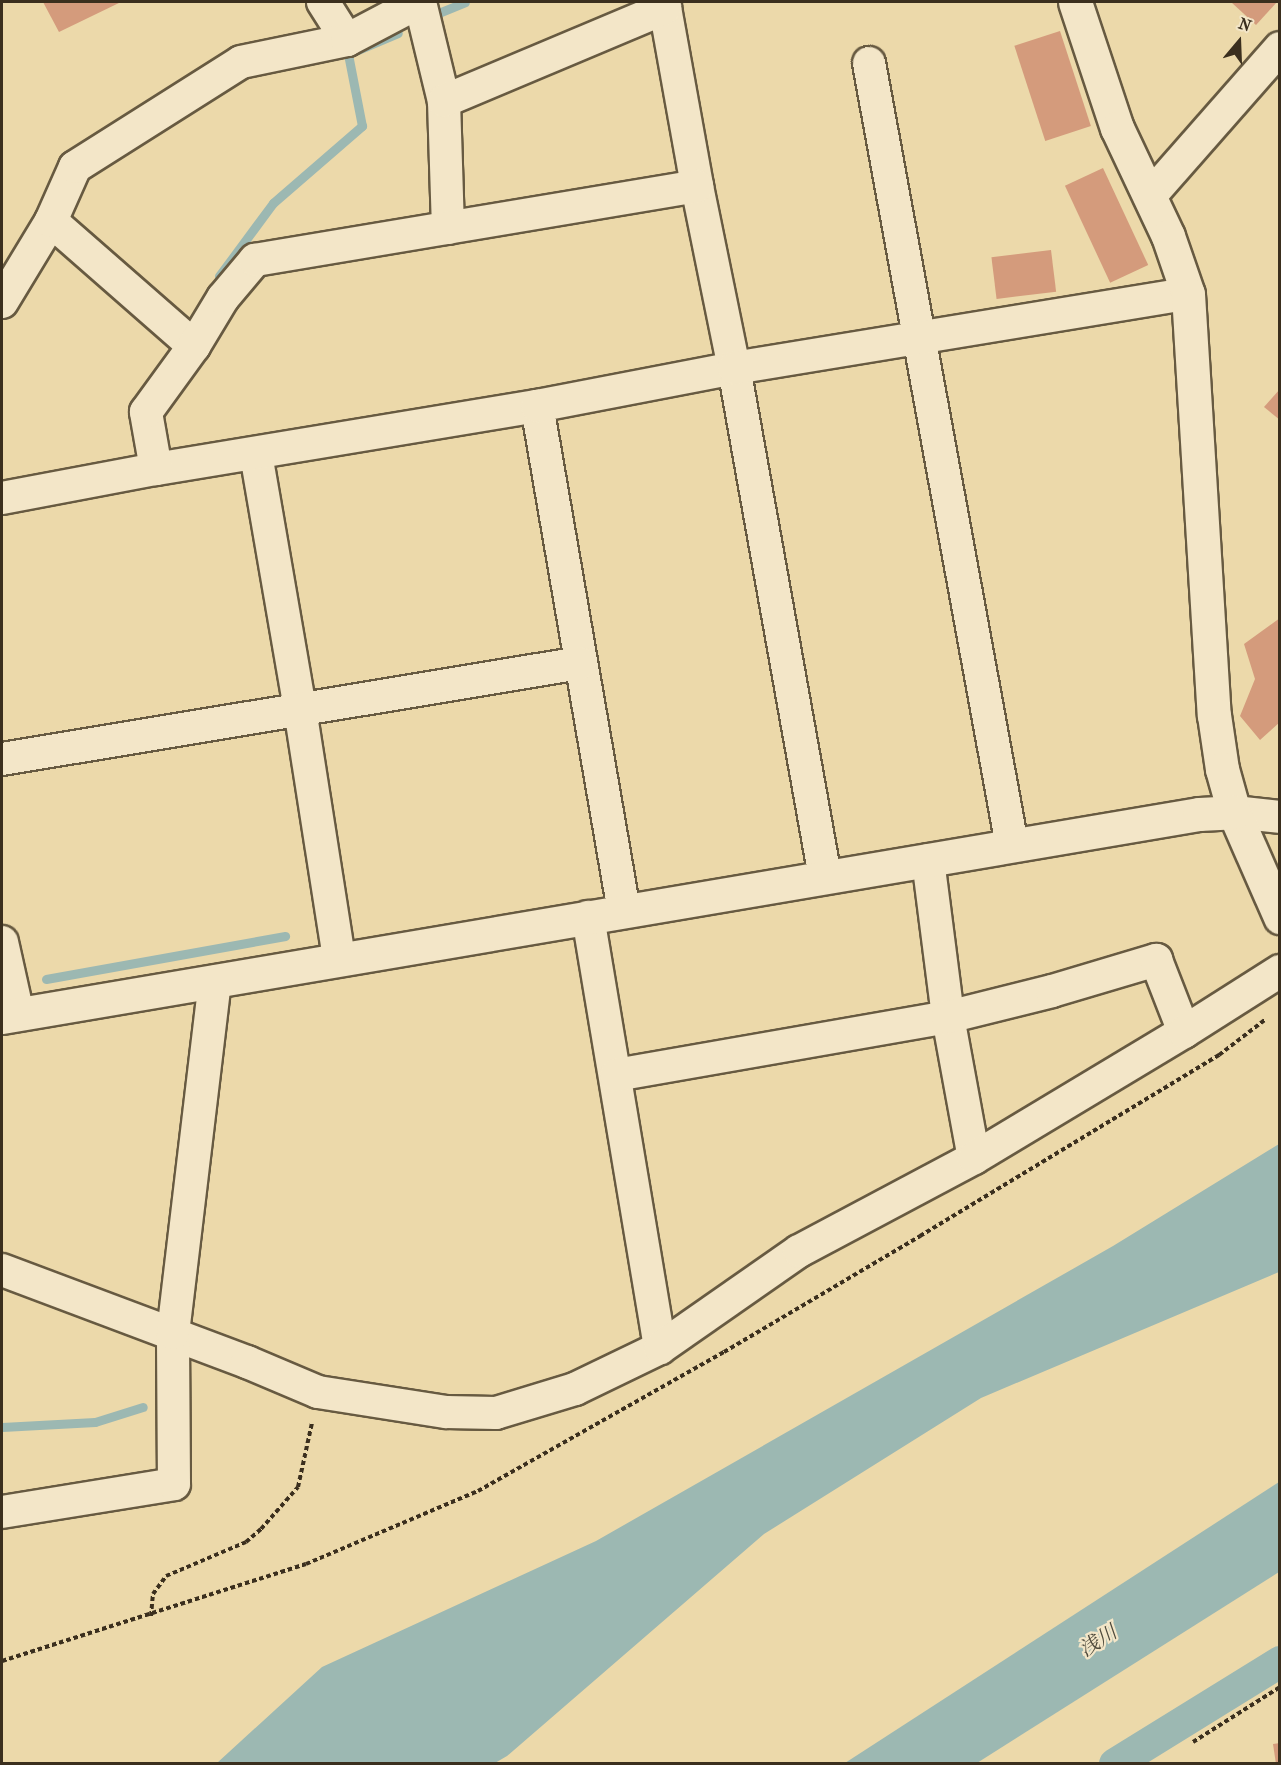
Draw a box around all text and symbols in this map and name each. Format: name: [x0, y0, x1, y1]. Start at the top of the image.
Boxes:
north arrow: [1209, 12, 1269, 72]
text: N: [1236, 14, 1254, 35]
water label: 浅川: [1075, 1620, 1121, 1662]

